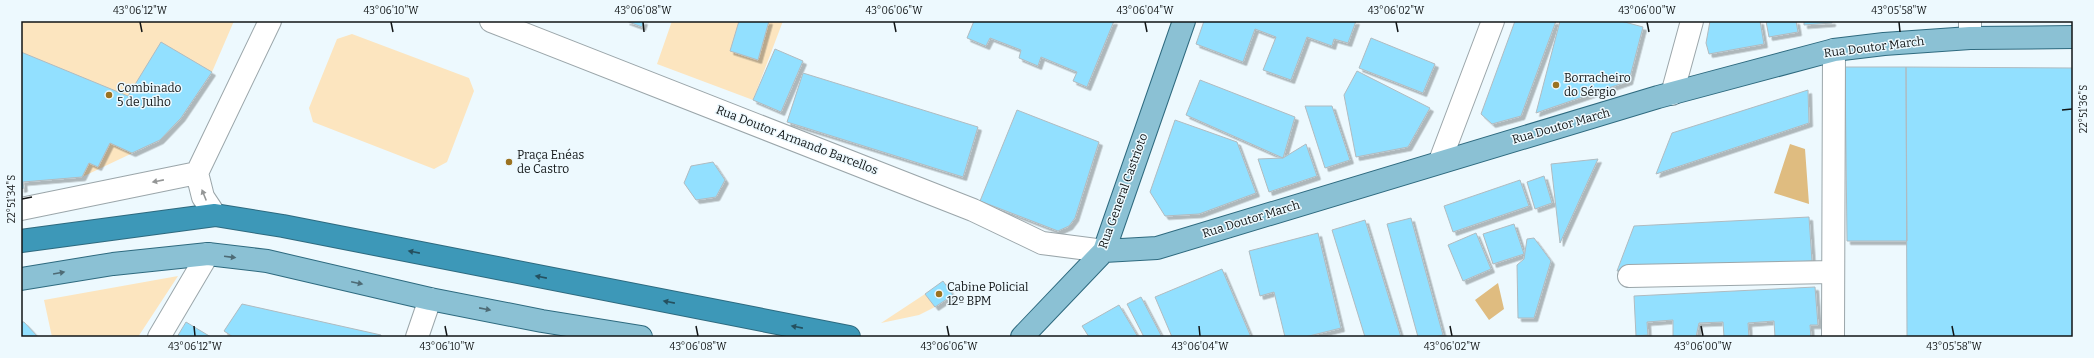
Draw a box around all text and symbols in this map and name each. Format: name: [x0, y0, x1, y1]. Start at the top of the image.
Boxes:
text: 43°06'12"W: [113, 5, 168, 17]
text: 43°06'10"W: [363, 5, 419, 17]
text: 43°06'08"W: [615, 5, 672, 17]
text: 43°06'06"W: [866, 5, 923, 17]
text: 43°06'04"W: [1117, 5, 1174, 17]
text: 43°06'02"W: [1368, 5, 1425, 17]
text: 43°06'00"W: [1618, 5, 1677, 17]
text: 43°05'58"W: [1871, 5, 1927, 17]
street label: Rua Doutor March: [1823, 34, 1926, 60]
place label: Borracheiro do Sérgio: [1564, 71, 1631, 99]
marker: Borracheiro do Sérgio: [1551, 80, 1561, 90]
place label: Combinado 5 de Julho: [117, 81, 182, 109]
text: 22°51'36"S: [2078, 85, 2090, 133]
marker: Combinado 5 de Julho: [104, 90, 114, 100]
street label: Rua Doutor Armando Barcellos: [714, 103, 880, 177]
street label: Rua Doutor March: [1510, 105, 1612, 147]
street label: Rua General Castrioto: [1096, 131, 1150, 251]
place label: Praça Enéas de Castro: [517, 148, 584, 176]
marker: Praça Enéas de Castro: [504, 157, 514, 167]
text: 22°51'34"S: [6, 175, 18, 223]
one-way arrow: [152, 178, 165, 184]
one-way arrow: [200, 189, 206, 201]
street label: Rua Doutor March: [1201, 197, 1302, 240]
one-way arrow: [408, 248, 420, 254]
one-way arrow: [224, 254, 236, 260]
one-way arrow: [53, 270, 66, 276]
one-way arrow: [535, 273, 548, 279]
one-way arrow: [351, 280, 363, 286]
place label: Cabine Policial 12º BPM: [947, 280, 1029, 308]
marker: Cabine Policial 12º BPM: [934, 289, 944, 299]
one-way arrow: [663, 299, 675, 305]
one-way arrow: [478, 307, 491, 313]
one-way arrow: [790, 323, 803, 329]
text: 43°06'12"W: [168, 341, 223, 353]
text: 43°06'10"W: [419, 341, 475, 353]
text: 43°06'08"W: [670, 341, 727, 353]
text: 43°06'06"W: [921, 341, 978, 353]
text: 43°06'04"W: [1172, 341, 1229, 353]
text: 43°06'02"W: [1424, 341, 1481, 353]
text: 43°06'00"W: [1674, 341, 1733, 353]
text: 43°05'58"W: [1926, 341, 1982, 353]

